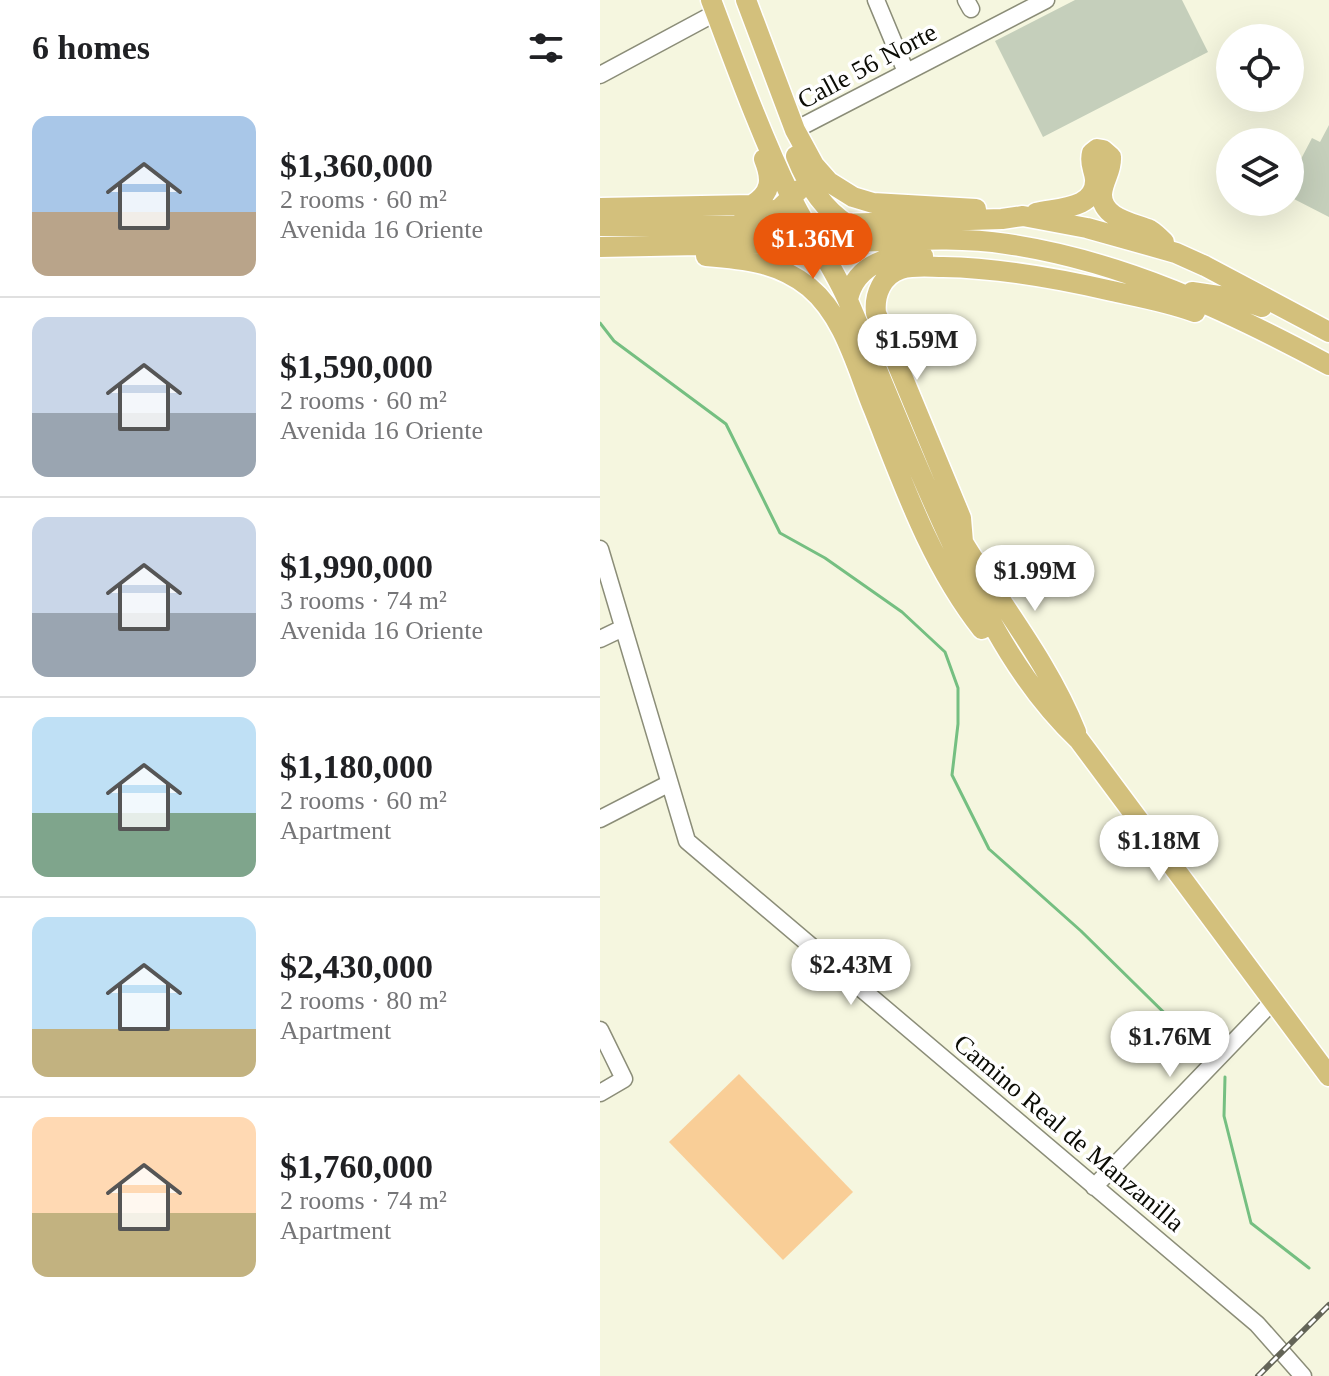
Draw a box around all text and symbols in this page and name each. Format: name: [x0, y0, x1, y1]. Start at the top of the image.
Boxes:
street label: Calle 56 Norte: [793, 17, 941, 115]
map controls: [1216, 24, 1304, 216]
button: locate: [1216, 24, 1304, 112]
icon: filters: [524, 26, 568, 70]
text: 6 homes: [32, 29, 150, 66]
button: layers: [1216, 128, 1304, 216]
text: $1,360,000: [280, 147, 433, 184]
icon: home: [96, 148, 192, 244]
text: 2 rooms · 60 m²: [280, 185, 447, 214]
pin: $1.36M: [748, 213, 878, 281]
text: Avenida 16 Oriente: [280, 215, 483, 244]
text: $1.36M: [771, 224, 855, 253]
pin: $1.59M: [852, 314, 982, 382]
text: $1.59M: [875, 325, 959, 354]
text: $1,590,000: [280, 348, 433, 385]
icon: home: [96, 349, 192, 445]
text: 2 rooms · 60 m²: [280, 386, 447, 415]
text: Avenida 16 Oriente: [280, 416, 483, 445]
pin: $1.99M: [970, 545, 1100, 613]
text: $1,990,000: [280, 548, 433, 585]
icon: home: [96, 549, 192, 645]
text: $1.99M: [993, 556, 1077, 585]
text: 3 rooms · 74 m²: [280, 586, 447, 615]
text: Avenida 16 Oriente: [280, 616, 483, 645]
text: $1,180,000: [280, 748, 433, 785]
icon: home: [96, 749, 192, 845]
text: 2 rooms · 60 m²: [280, 786, 447, 815]
pin: $1.18M: [1094, 815, 1224, 883]
text: Apartment: [280, 816, 391, 845]
text: $1.18M: [1117, 826, 1201, 855]
pin: $2.43M: [786, 939, 916, 1007]
text: $2,430,000: [280, 948, 433, 985]
icon: home: [96, 949, 192, 1045]
text: $2.43M: [809, 950, 893, 979]
text: 2 rooms · 80 m²: [280, 986, 447, 1015]
pin: $1.76M: [1105, 1011, 1235, 1079]
text: Apartment: [280, 1016, 391, 1045]
text: $1.76M: [1128, 1022, 1212, 1051]
street label: Camino Real de Manzanilla: [948, 1028, 1190, 1238]
text: $1,760,000: [280, 1148, 433, 1185]
icon: home: [96, 1149, 192, 1245]
text: 2 rooms · 74 m²: [280, 1186, 447, 1215]
text: Apartment: [280, 1216, 391, 1245]

